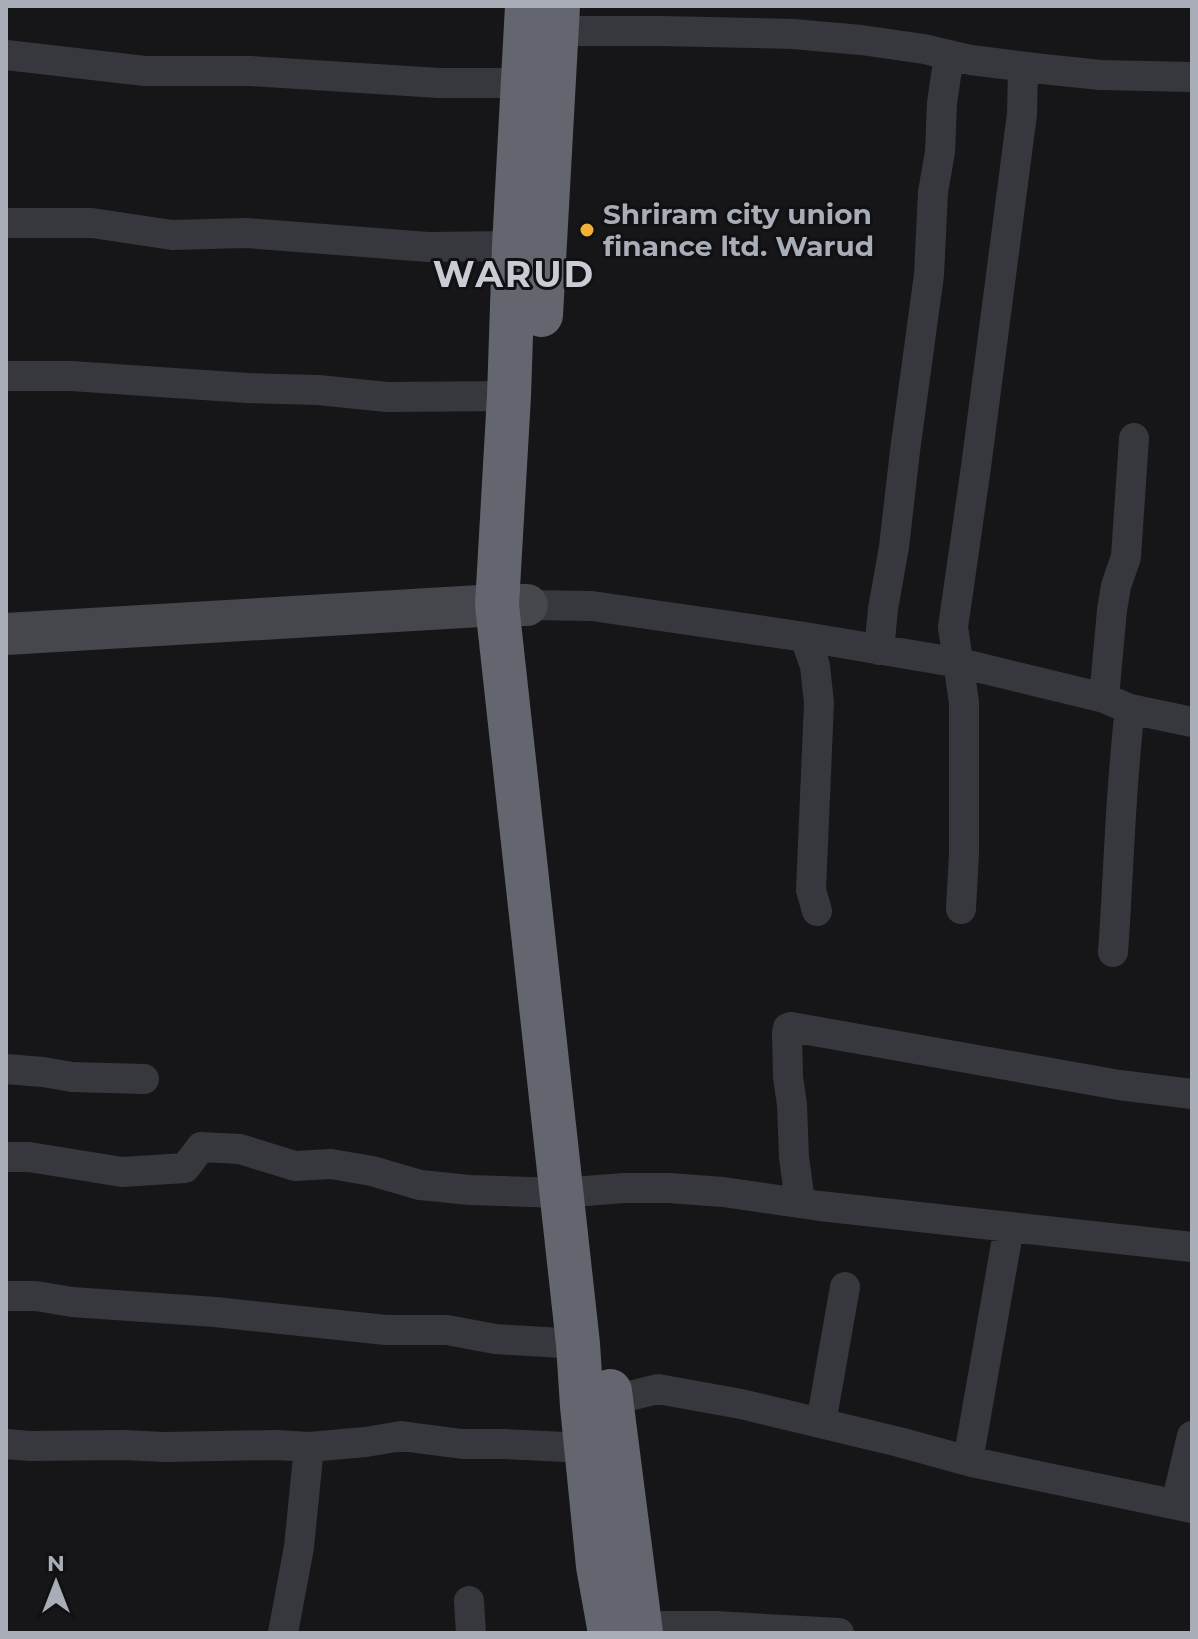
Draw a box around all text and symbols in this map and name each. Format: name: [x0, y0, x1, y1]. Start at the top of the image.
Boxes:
place label: Shriram city union finance ltd. Warud: [603, 197, 874, 263]
marker: Shriram city union finance ltd. Warud: [578, 221, 596, 239]
district label: WARUD: [433, 252, 595, 296]
north arrow: [16, 1543, 96, 1623]
text: N: [47, 1550, 65, 1577]

